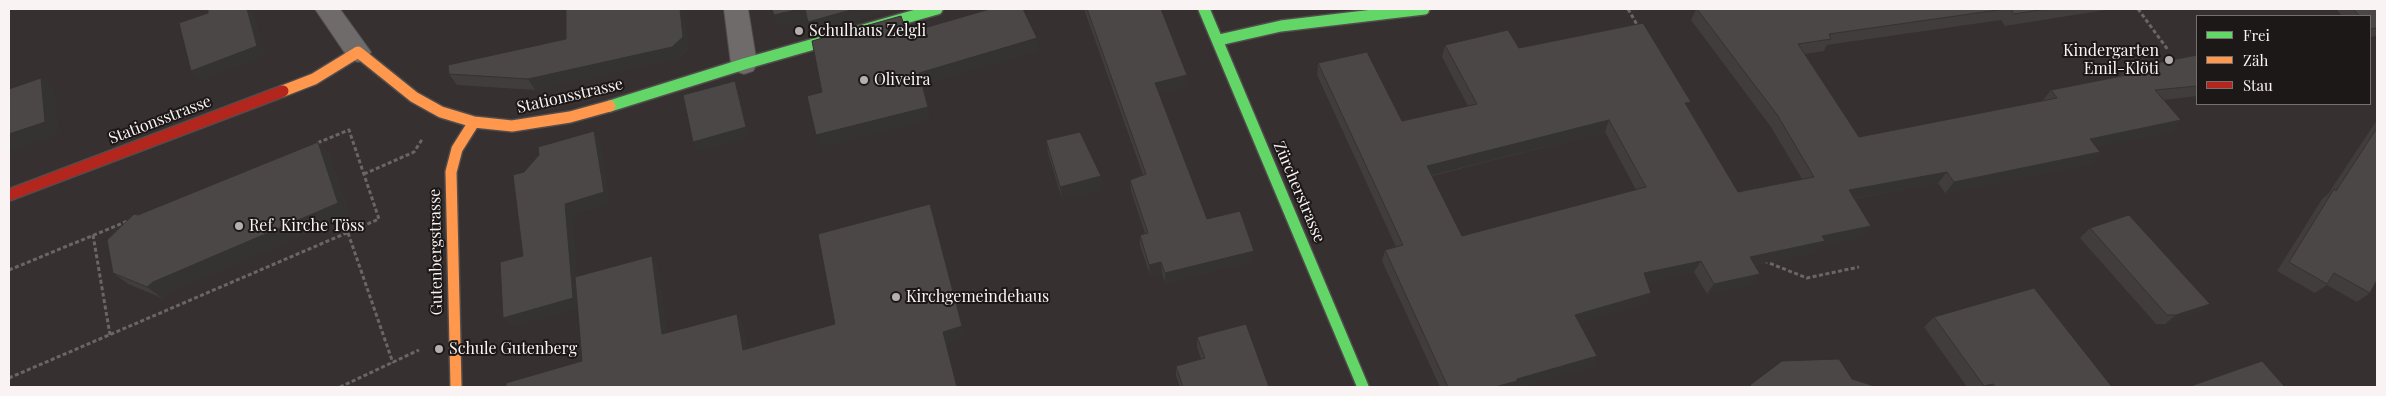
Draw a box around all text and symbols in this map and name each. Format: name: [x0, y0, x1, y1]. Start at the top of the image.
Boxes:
legend: [2196, 15, 2371, 105]
place label: Schulhaus Zelgli: [809, 21, 926, 41]
marker: Schulhaus Zelgli: [793, 25, 805, 37]
text: Frei: [2243, 25, 2270, 45]
place label: Kindergarten Emil-Klöti: [2063, 41, 2159, 79]
text: Zäh: [2243, 50, 2268, 70]
marker: Kindergarten Emil-Klöti: [2163, 54, 2175, 66]
place label: Oliveira: [874, 70, 931, 90]
street label: Stationsstrasse: [515, 74, 625, 118]
marker: Oliveira: [858, 74, 870, 86]
text: Stau: [2243, 75, 2273, 95]
street label: Stationsstrasse: [106, 92, 214, 148]
street label: Zürcherstrasse: [1269, 138, 1329, 246]
street label: Gutenbergstrasse: [425, 188, 447, 316]
place label: Ref. Kirche Töss: [249, 216, 364, 236]
marker: Ref. Kirche Töss: [233, 220, 245, 232]
place label: Kirchgemeindehaus: [906, 287, 1049, 307]
marker: Kirchgemeindehaus: [890, 291, 902, 303]
place label: Schule Gutenberg: [449, 339, 577, 359]
marker: Schule Gutenberg: [433, 343, 445, 355]

